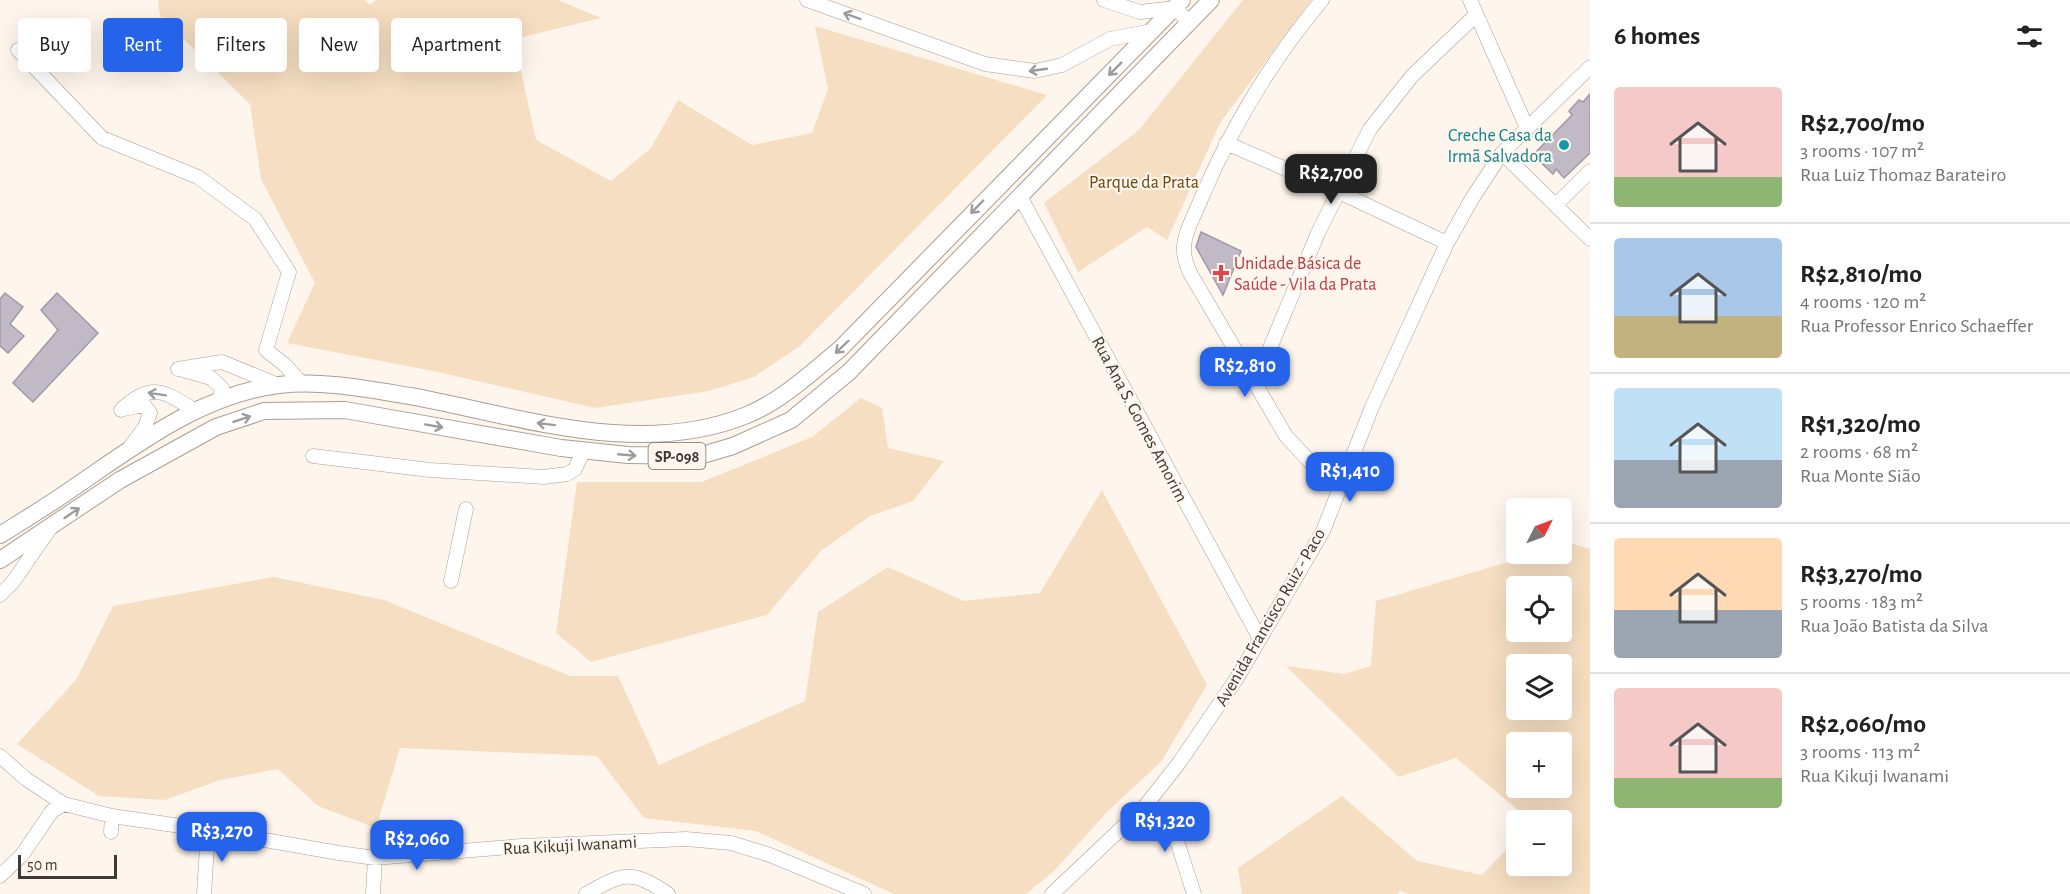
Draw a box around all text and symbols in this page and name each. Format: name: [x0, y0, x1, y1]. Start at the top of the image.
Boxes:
one-way arrow: [843, 10, 862, 21]
chip: Buy: [18, 18, 91, 72]
chip: Rent: [103, 18, 183, 72]
chip: Filters: [195, 18, 287, 72]
chip: New: [299, 18, 379, 72]
chip: Apartment: [391, 18, 522, 72]
icon: filters: [2013, 20, 2046, 53]
text: 6 homes: [1614, 23, 1700, 49]
one-way arrow: [1108, 61, 1123, 76]
one-way arrow: [1029, 64, 1048, 75]
text: R$2,700/mo: [1800, 110, 1925, 136]
icon: home: [1662, 111, 1734, 183]
place label: Creche Casa da Irmã Salvadora: [1447, 127, 1552, 166]
marker: Creche Casa da Irmã Salvadora: [1557, 138, 1571, 152]
text: 3 rooms · 107 m²: [1800, 141, 1924, 161]
pin: R$2,700: [1276, 154, 1386, 205]
text: R$2,700: [1299, 163, 1363, 183]
text: Rua Luiz Thomaz Barateiro: [1800, 165, 2006, 185]
park label: Parque da Prata: [1089, 174, 1199, 192]
one-way arrow: [970, 199, 985, 214]
place label: Unidade Básica de Saúde - Vila da Prata: [1234, 255, 1377, 294]
text: R$2,810/mo: [1800, 261, 1922, 287]
icon: home: [1662, 262, 1734, 334]
marker: Unidade Básica de Saúde - Vila da Prata: [1212, 264, 1230, 282]
text: 4 rooms · 120 m²: [1800, 292, 1926, 312]
text: Rua Professor Enrico Schaeffer: [1800, 316, 2033, 336]
street label: Rua Ana S. Gomes Amorim: [1088, 334, 1190, 505]
one-way arrow: [834, 339, 849, 354]
pin: R$2,810: [1190, 347, 1300, 398]
text: R$2,810: [1214, 356, 1276, 376]
one-way arrow: [148, 388, 167, 399]
text: R$1,320/mo: [1800, 411, 1921, 437]
one-way arrow: [232, 412, 251, 423]
icon: home: [1662, 412, 1734, 484]
one-way arrow: [537, 418, 557, 429]
one-way arrow: [424, 421, 443, 432]
text: 2 rooms · 68 m²: [1800, 442, 1918, 462]
road number: SP-098: [648, 443, 706, 469]
one-way arrow: [616, 450, 636, 461]
pin: R$1,410: [1295, 452, 1405, 503]
text: R$1,410: [1320, 461, 1380, 481]
text: Rua Monte Sião: [1800, 466, 1921, 486]
north arrow: [1506, 498, 1572, 564]
map controls: [1506, 498, 1572, 876]
one-way arrow: [63, 507, 79, 519]
street label: Avenida Francisco Ruiz - Paco: [1213, 525, 1329, 709]
text: R$3,270/mo: [1800, 561, 1922, 587]
icon: home: [1662, 562, 1734, 634]
button: locate: [1506, 576, 1572, 642]
text: 5 rooms · 183 m²: [1800, 592, 1923, 612]
text: Rua João Batista da Silva: [1800, 616, 1988, 636]
button: layers: [1506, 654, 1572, 720]
text: R$2,060/mo: [1800, 711, 1926, 737]
icon: home: [1662, 712, 1734, 784]
button: +: [1506, 732, 1572, 798]
text: 3 rooms · 113 m²: [1800, 742, 1920, 762]
text: Rua Kikuji Iwanami: [1800, 766, 1949, 786]
pin: R$1,320: [1110, 802, 1220, 853]
button: −: [1506, 810, 1572, 876]
text: R$1,320: [1134, 811, 1196, 831]
pin: R$3,270: [167, 812, 277, 863]
pin: R$2,060: [362, 820, 472, 871]
text: R$3,270: [191, 821, 253, 841]
text: R$2,060: [384, 829, 450, 849]
street label: Rua Kikuji Iwanami: [503, 833, 638, 858]
scale bar: [18, 852, 117, 880]
text: 50 m: [27, 857, 58, 873]

